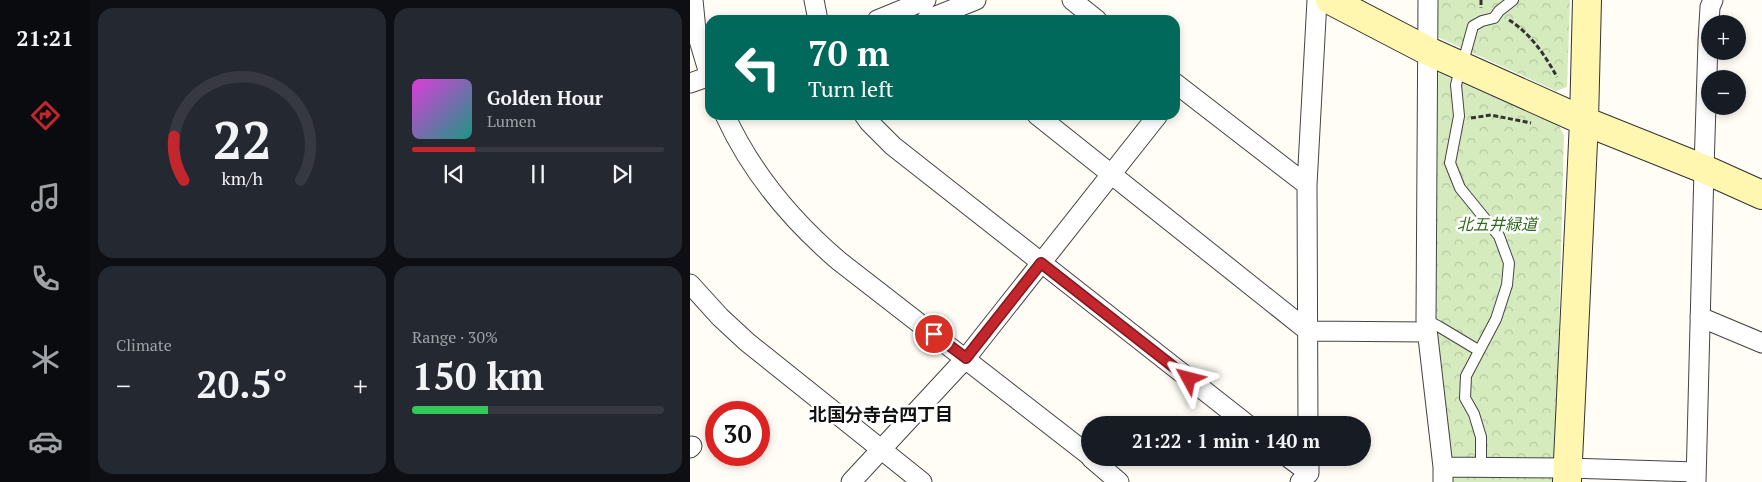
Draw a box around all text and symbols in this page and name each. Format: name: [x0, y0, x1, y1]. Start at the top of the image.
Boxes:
map controls: [1701, 15, 1746, 115]
button: +: [1701, 15, 1746, 60]
text: 21:21: [16, 23, 74, 52]
text: 70 m: [808, 30, 889, 76]
icon: left: [725, 35, 790, 100]
button: −: [1701, 70, 1746, 115]
text: Turn left: [808, 74, 894, 103]
text: Golden Hour: [487, 85, 603, 110]
icon: directions: [28, 98, 63, 133]
text: 22: [213, 105, 271, 174]
text: Lumen: [487, 110, 536, 132]
icon: previous: [440, 160, 468, 188]
icon: pause: [524, 160, 552, 188]
icon: next: [608, 160, 636, 188]
text: km/h: [221, 166, 263, 190]
icon: music: [28, 180, 63, 215]
park label: 北五井緑道: [1457, 213, 1540, 235]
icon: phone: [28, 261, 63, 296]
pin: [913, 313, 955, 355]
icon: arrive: [920, 320, 948, 348]
text: Range · 30%: [412, 326, 498, 348]
text: Climate: [116, 334, 172, 356]
icon: climate: [28, 342, 63, 377]
text: 150 km: [412, 351, 544, 401]
position arrow: [1162, 352, 1214, 404]
text: 20.5°: [196, 359, 288, 409]
text: −: [116, 367, 131, 404]
text: +: [353, 367, 368, 404]
speed limit sign: 30: [705, 401, 770, 466]
district label: 北国分寺台四丁目: [809, 402, 953, 426]
icon: car: [28, 424, 63, 459]
text: 21:22 · 1 min · 140 m: [1132, 428, 1320, 453]

